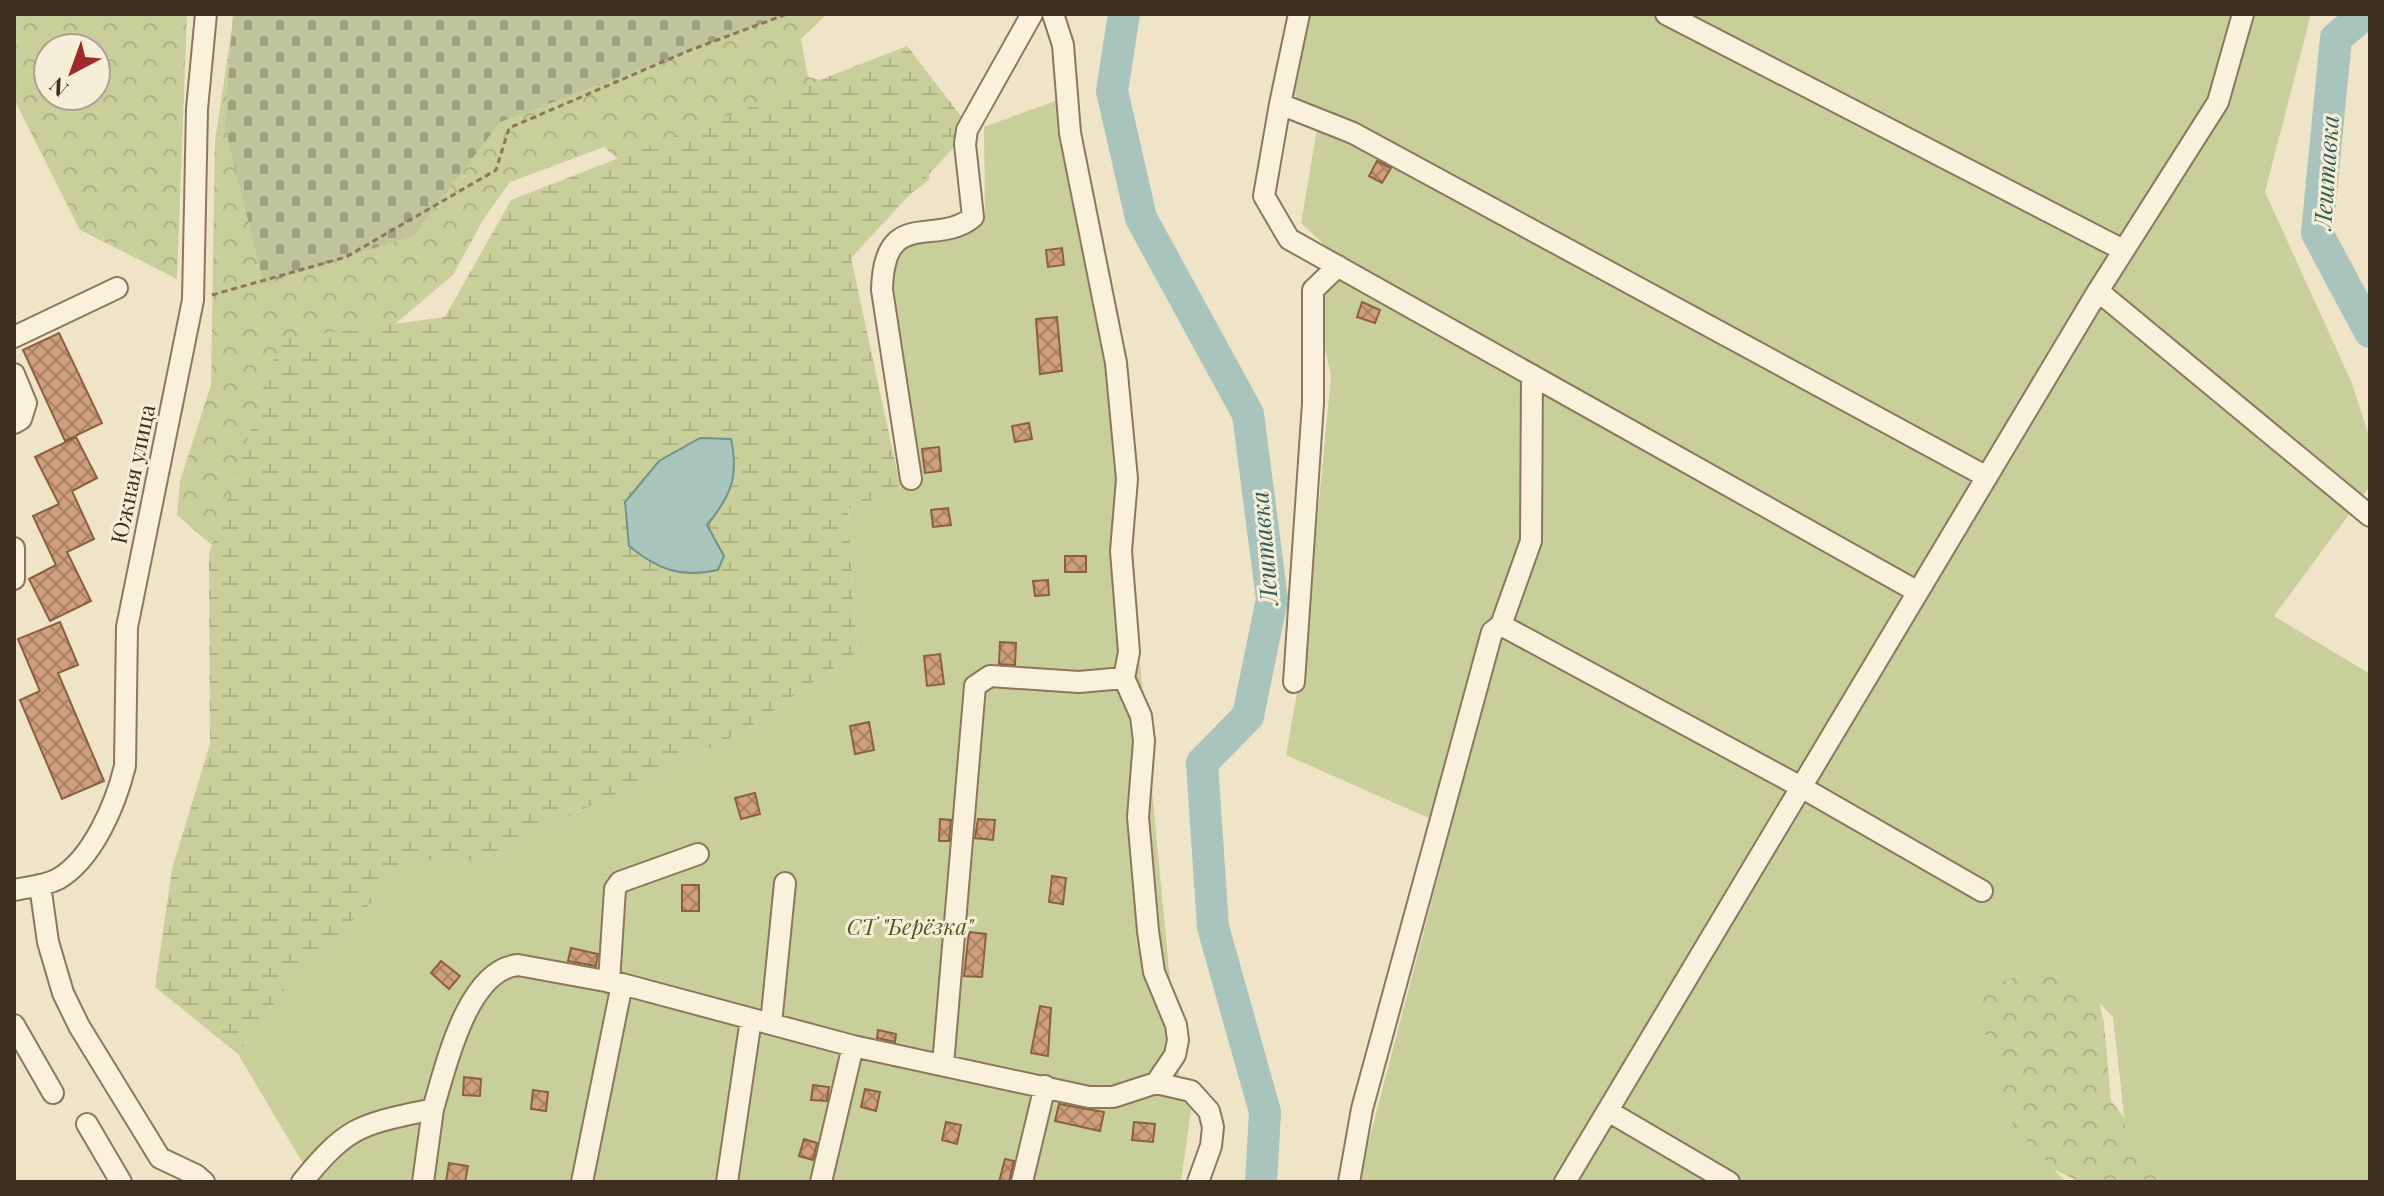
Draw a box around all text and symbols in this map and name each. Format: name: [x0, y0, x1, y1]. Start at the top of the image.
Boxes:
north arrow: [32, 32, 112, 112]
text: N: [42, 71, 74, 104]
water label: Лештавка: [2305, 114, 2345, 232]
street label: Южная улица: [103, 402, 161, 546]
water label: Лештавка: [1242, 490, 1284, 608]
park label: СТ "Берёзка": [847, 911, 975, 941]

